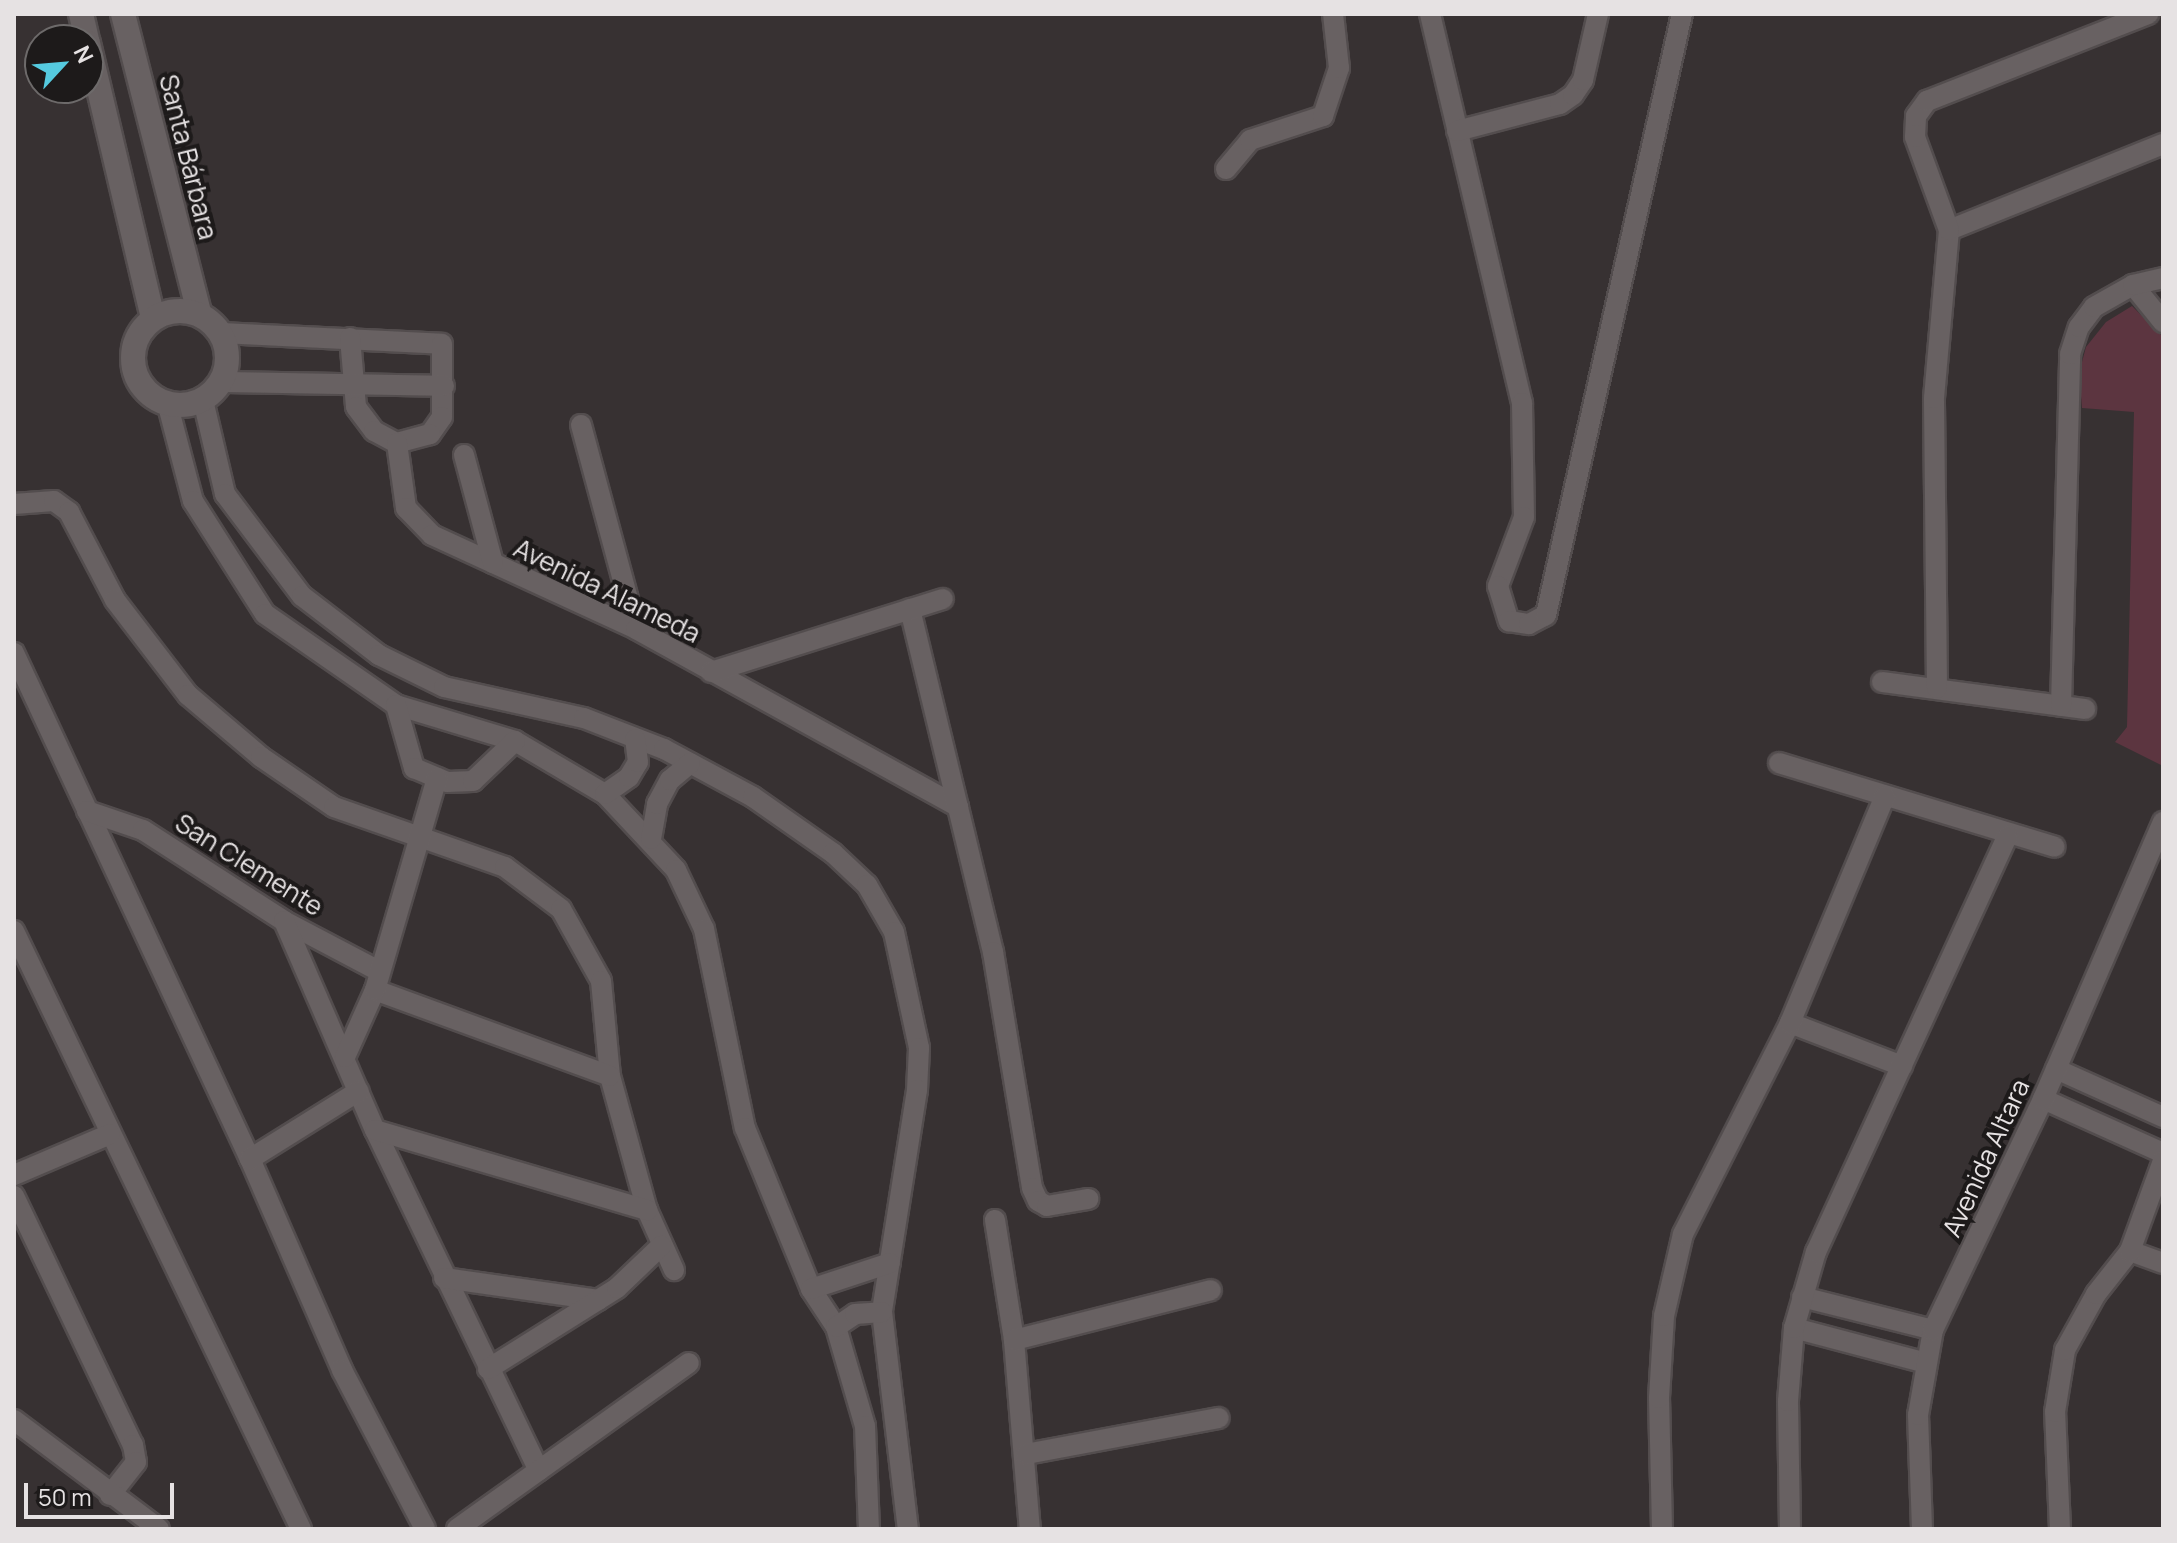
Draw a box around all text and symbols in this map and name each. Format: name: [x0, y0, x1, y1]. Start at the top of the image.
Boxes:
north arrow: [24, 24, 104, 104]
text: N: [67, 41, 101, 68]
street label: Santa Bárbara: [152, 71, 224, 243]
street label: Avenida Alameda: [509, 532, 705, 650]
street label: San Clemente: [170, 807, 328, 923]
street label: Avenida Altara: [1936, 1074, 2036, 1242]
scale bar: [28, 1467, 178, 1517]
text: 50 m: [38, 1480, 92, 1513]

